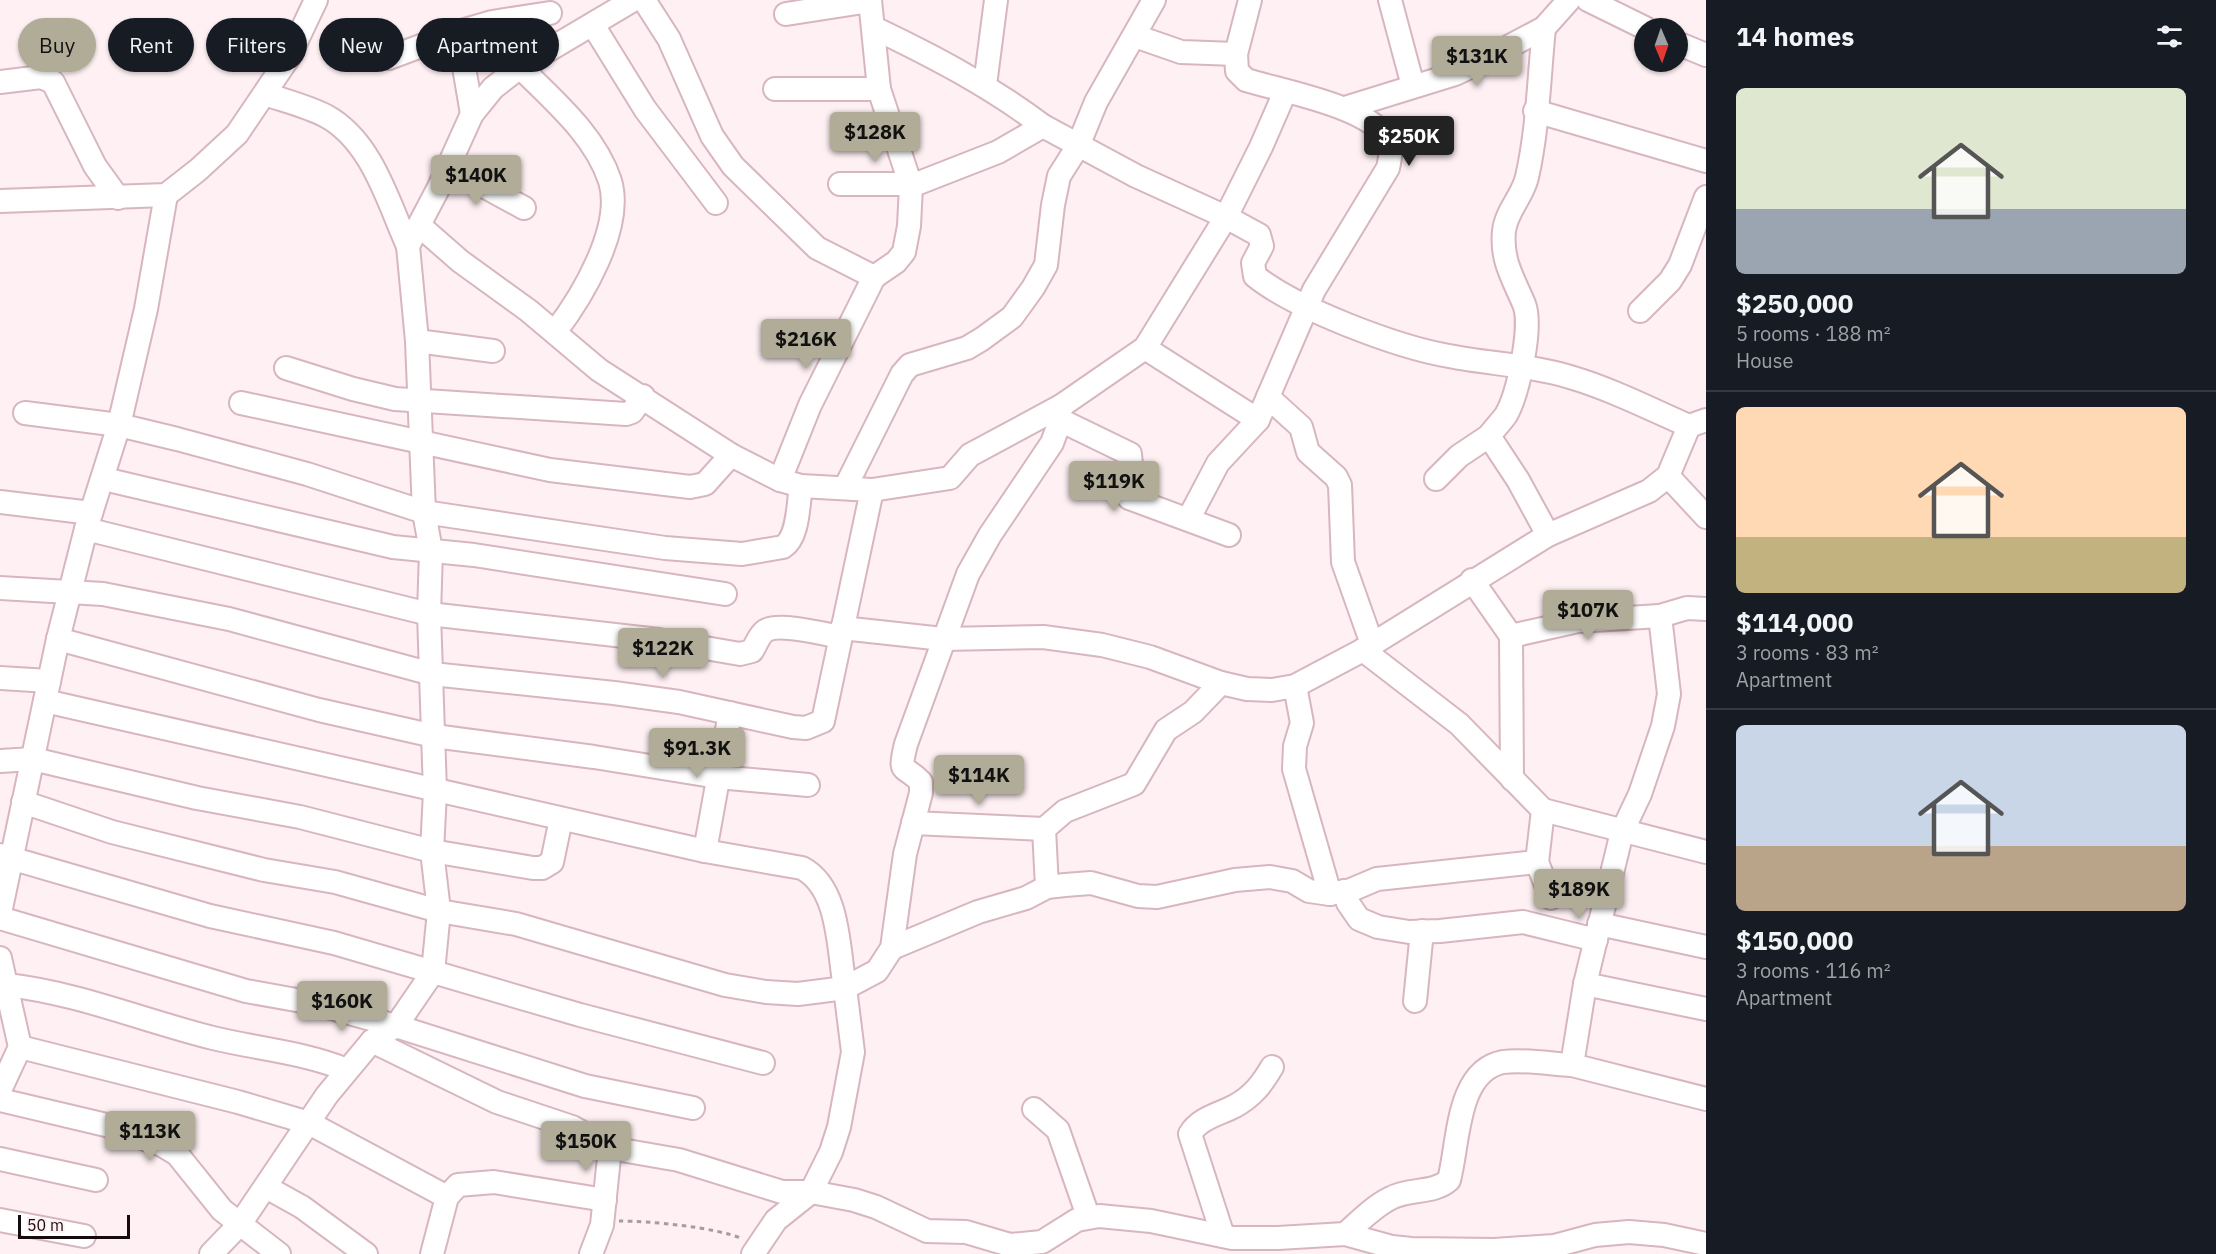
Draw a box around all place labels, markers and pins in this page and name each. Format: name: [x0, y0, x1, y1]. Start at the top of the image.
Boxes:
pin: $131K: [1435, 36, 1519, 87]
pin: $128K: [833, 112, 917, 163]
pin: $250K: [1367, 116, 1451, 167]
pin: $140K: [434, 155, 518, 206]
pin: $216K: [764, 319, 848, 370]
pin: $119K: [1072, 461, 1156, 512]
pin: $107K: [1546, 590, 1630, 641]
pin: $122K: [621, 628, 705, 679]
pin: $91.3K: [648, 728, 746, 779]
pin: $114K: [937, 755, 1021, 806]
pin: $189K: [1537, 869, 1621, 920]
pin: $160K: [300, 981, 384, 1032]
pin: $113K: [108, 1111, 192, 1162]
pin: $150K: [544, 1121, 628, 1172]

